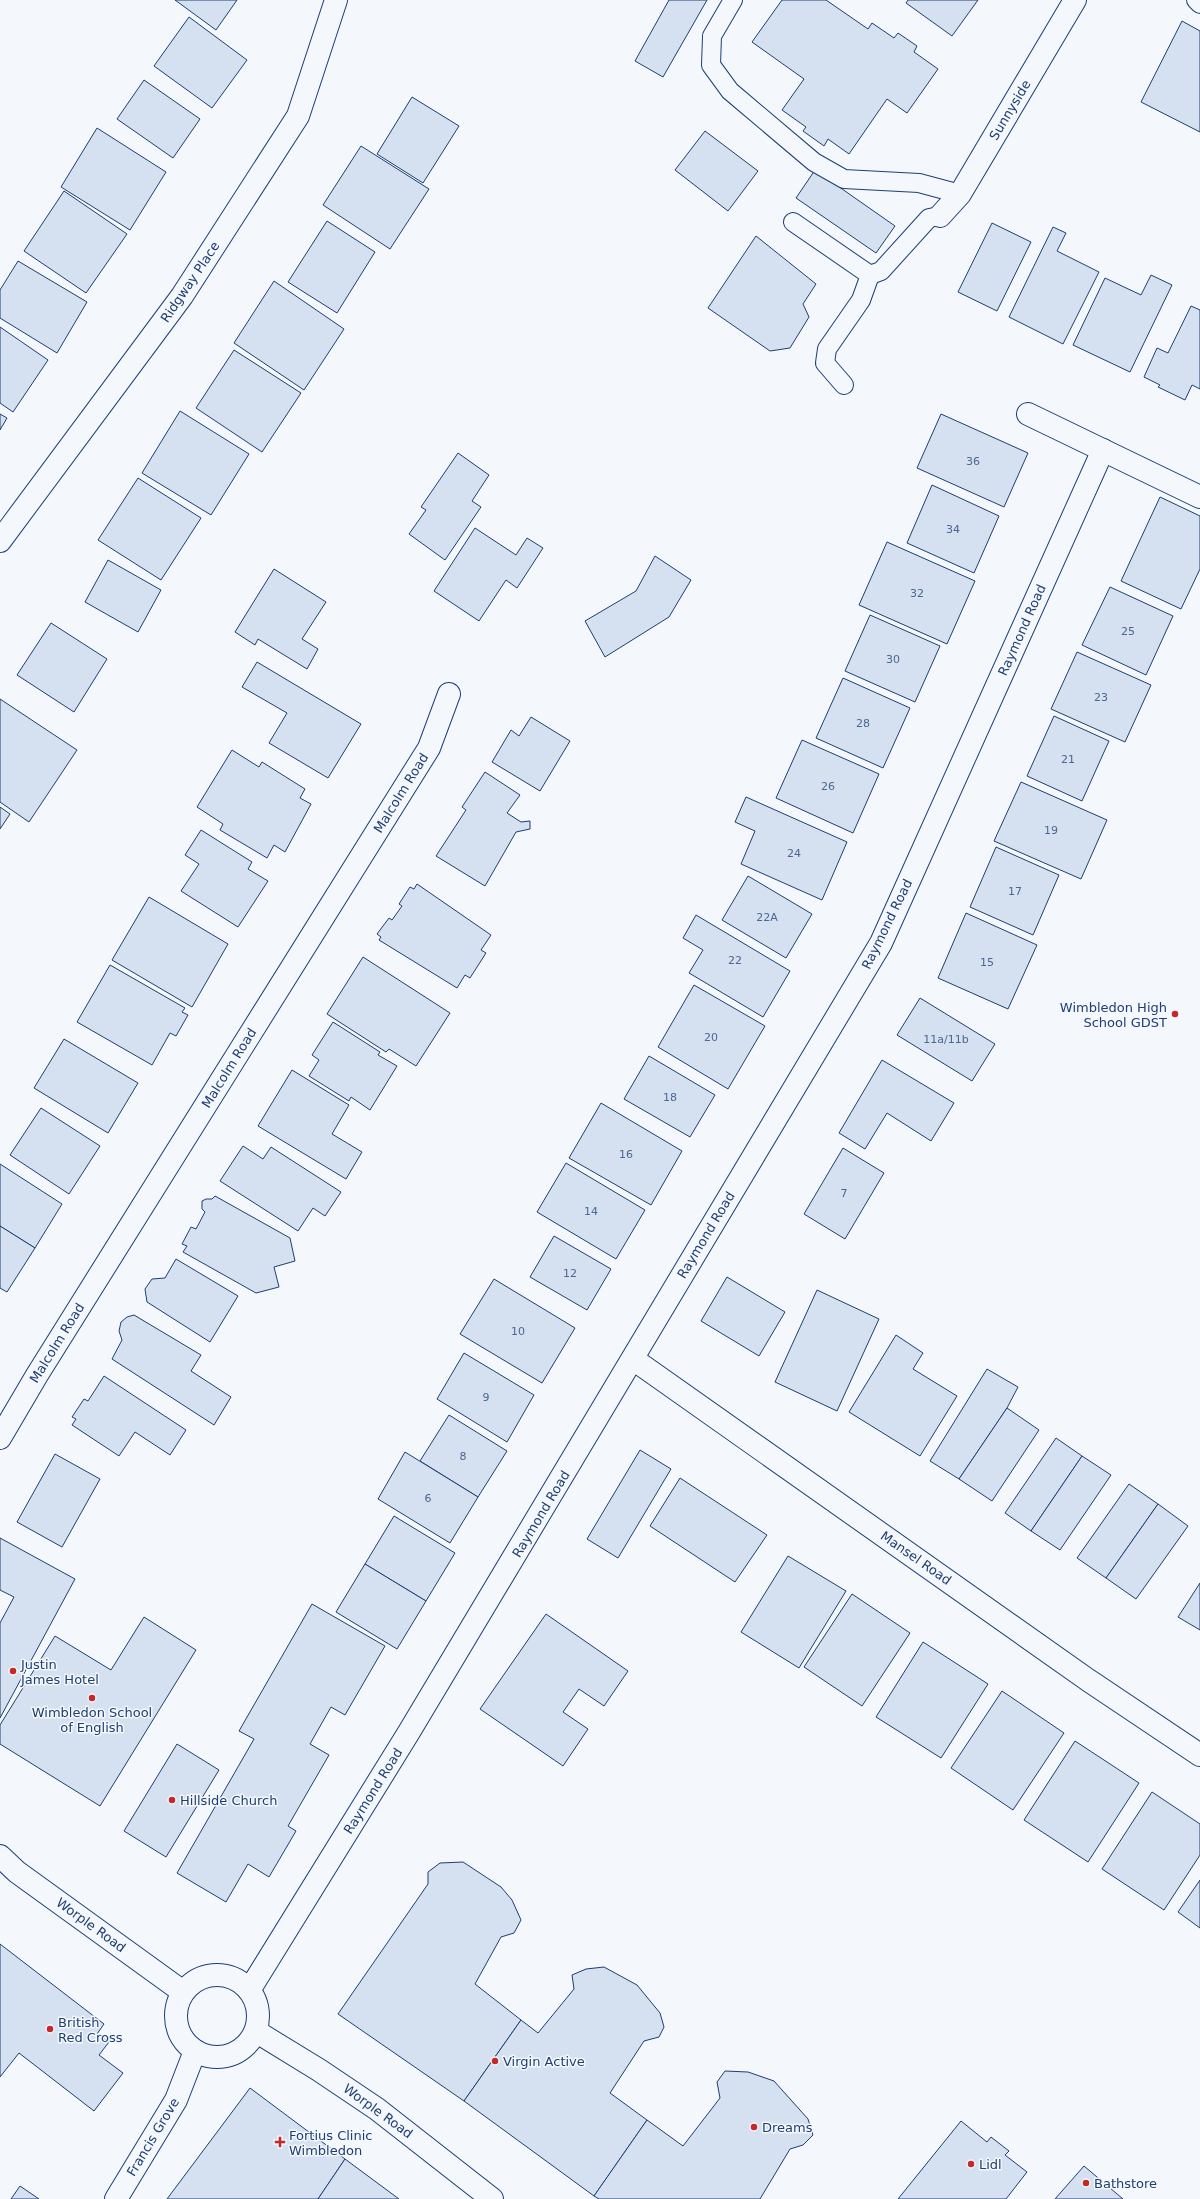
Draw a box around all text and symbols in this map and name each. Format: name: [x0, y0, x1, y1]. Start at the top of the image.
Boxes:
street label: Sunnyside: [986, 77, 1034, 143]
street label: Ridgway Place: [157, 239, 223, 325]
house number: 36: [966, 455, 980, 468]
house number: 34: [946, 523, 960, 536]
street label: Raymond Road: [995, 582, 1049, 678]
house number: 32: [910, 587, 924, 600]
house number: 25: [1121, 625, 1135, 638]
house number: 30: [886, 653, 900, 666]
house number: 23: [1094, 691, 1108, 704]
house number: 28: [856, 717, 870, 730]
street label: Malcolm Road: [371, 750, 431, 836]
house number: 21: [1061, 753, 1075, 766]
house number: 26: [821, 780, 835, 793]
house number: 19: [1044, 824, 1058, 837]
house number: 24: [787, 847, 801, 860]
street label: Raymond Road: [859, 877, 915, 971]
house number: 17: [1008, 885, 1022, 898]
house number: 22A: [756, 911, 778, 924]
house number: 22: [728, 954, 742, 967]
house number: 15: [980, 956, 994, 969]
place label: Wimbledon High School GDST: [1060, 1000, 1167, 1030]
marker: Wimbledon High School GDST: [1170, 1009, 1180, 1019]
street label: Malcolm Road: [199, 1025, 259, 1111]
house number: 20: [704, 1031, 718, 1044]
house number: 11a/11b: [923, 1033, 969, 1046]
house number: 18: [663, 1091, 677, 1104]
house number: 16: [619, 1148, 633, 1161]
house number: 7: [841, 1187, 848, 1200]
street label: Raymond Road: [674, 1189, 738, 1281]
house number: 14: [584, 1205, 598, 1218]
house number: 12: [563, 1267, 577, 1280]
street label: Malcolm Road: [27, 1300, 87, 1386]
house number: 10: [511, 1325, 525, 1338]
house number: 9: [483, 1391, 490, 1404]
house number: 8: [460, 1450, 467, 1463]
street label: Raymond Road: [509, 1468, 573, 1560]
house number: 6: [425, 1492, 432, 1505]
street label: Mansel Road: [878, 1528, 954, 1588]
place label: Justin James Hotel: [20, 1657, 99, 1687]
marker: Justin James Hotel: [8, 1666, 18, 1676]
marker: Wimbledon School of English: [87, 1693, 97, 1703]
place label: Wimbledon School of English: [32, 1705, 152, 1735]
street label: Raymond Road: [341, 1745, 405, 1837]
place label: Hillside Church: [180, 1793, 277, 1808]
marker: Hillside Church: [167, 1795, 177, 1805]
street label: Worple Road: [53, 1895, 129, 1955]
place label: British Red Cross: [58, 2015, 123, 2045]
marker: British Red Cross: [45, 2024, 55, 2034]
place label: Virgin Active: [503, 2054, 585, 2069]
marker: Virgin Active: [490, 2056, 500, 2066]
street label: Worple Road: [340, 2081, 416, 2141]
street label: Francis Grove: [124, 2095, 182, 2179]
place label: Dreams: [762, 2120, 813, 2135]
marker: Dreams: [749, 2122, 759, 2132]
place label: Fortius Clinic Wimbledon: [289, 2128, 372, 2158]
marker: Fortius Clinic Wimbledon: [274, 2136, 286, 2148]
place label: Lidl: [979, 2157, 1002, 2172]
marker: Lidl: [966, 2159, 976, 2169]
place label: Bathstore: [1094, 2176, 1157, 2191]
marker: Bathstore: [1081, 2178, 1091, 2188]

